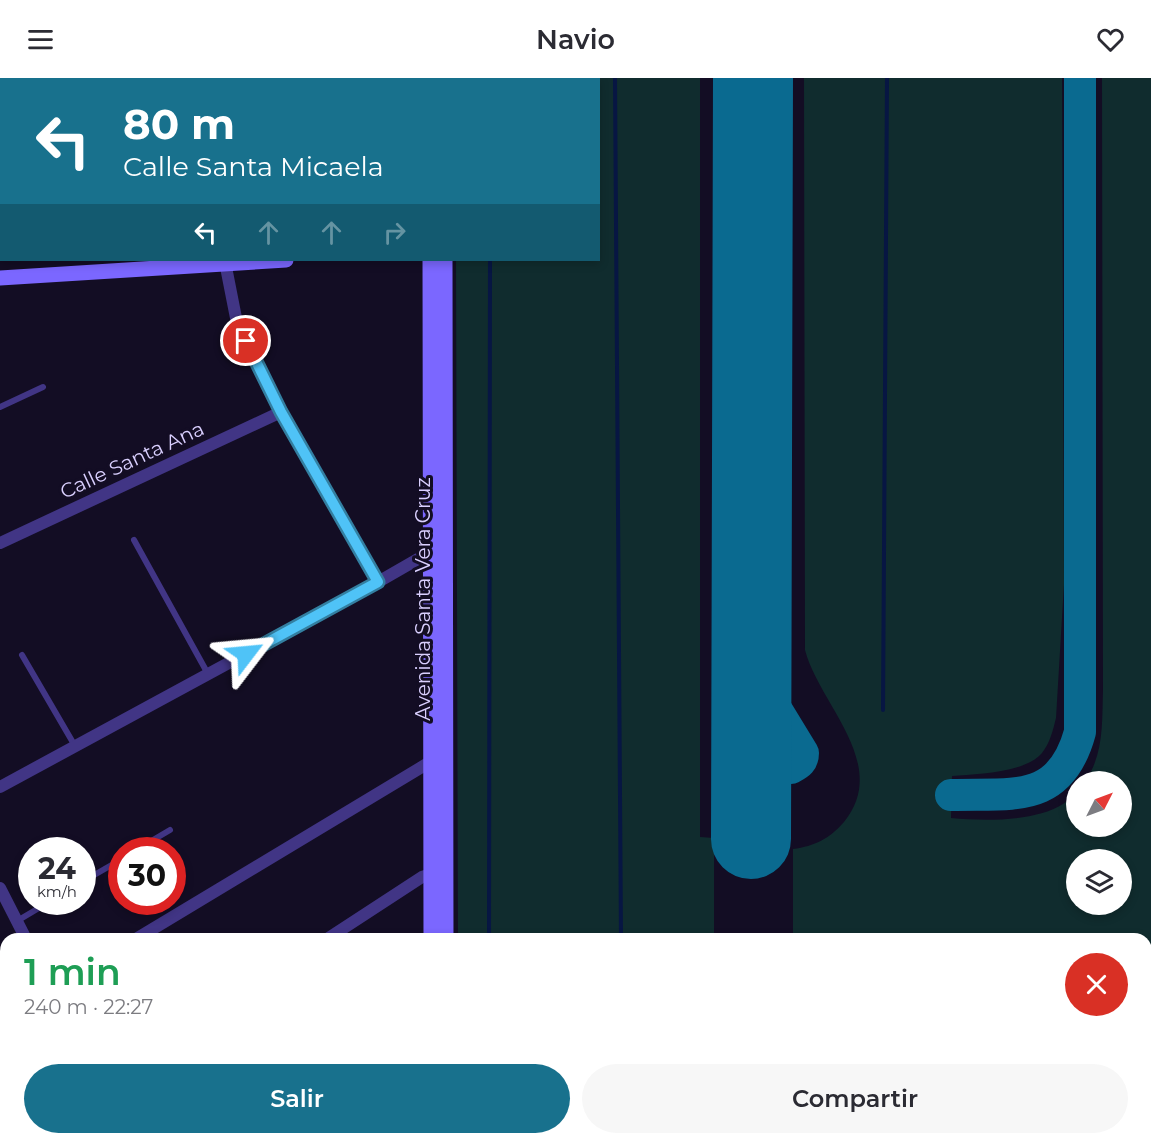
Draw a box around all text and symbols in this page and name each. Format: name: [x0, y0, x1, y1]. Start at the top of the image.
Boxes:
icon: menu: [24, 23, 57, 56]
text: Navio: [536, 23, 615, 56]
icon: heart: [1094, 23, 1127, 56]
text: 80 m: [123, 98, 235, 150]
icon: left: [24, 102, 102, 180]
text: Calle Santa Micaela: [123, 150, 384, 183]
icon: left: [189, 216, 222, 249]
icon: ahead: [252, 216, 285, 249]
icon: ahead: [315, 216, 348, 249]
icon: right: [378, 216, 411, 249]
pin: [220, 315, 271, 366]
icon: arrive: [229, 324, 262, 357]
street label: Calle Santa Ana: [56, 416, 208, 504]
street label: Avenida Santa Vera Cruz: [411, 477, 435, 721]
position arrow: [214, 622, 278, 686]
north arrow: [1066, 771, 1132, 837]
map controls: [1066, 771, 1132, 915]
speed limit sign: 30: [108, 837, 186, 915]
button: layers: [1066, 849, 1132, 915]
text: 24: [38, 850, 76, 887]
text: km/h: [37, 882, 77, 901]
text: 1 min: [24, 950, 121, 994]
button: close: [1065, 953, 1128, 1016]
text: 240 m · 22:27: [24, 995, 153, 1019]
button: Salir: [24, 1064, 570, 1133]
button: Compartir: [582, 1064, 1128, 1133]

